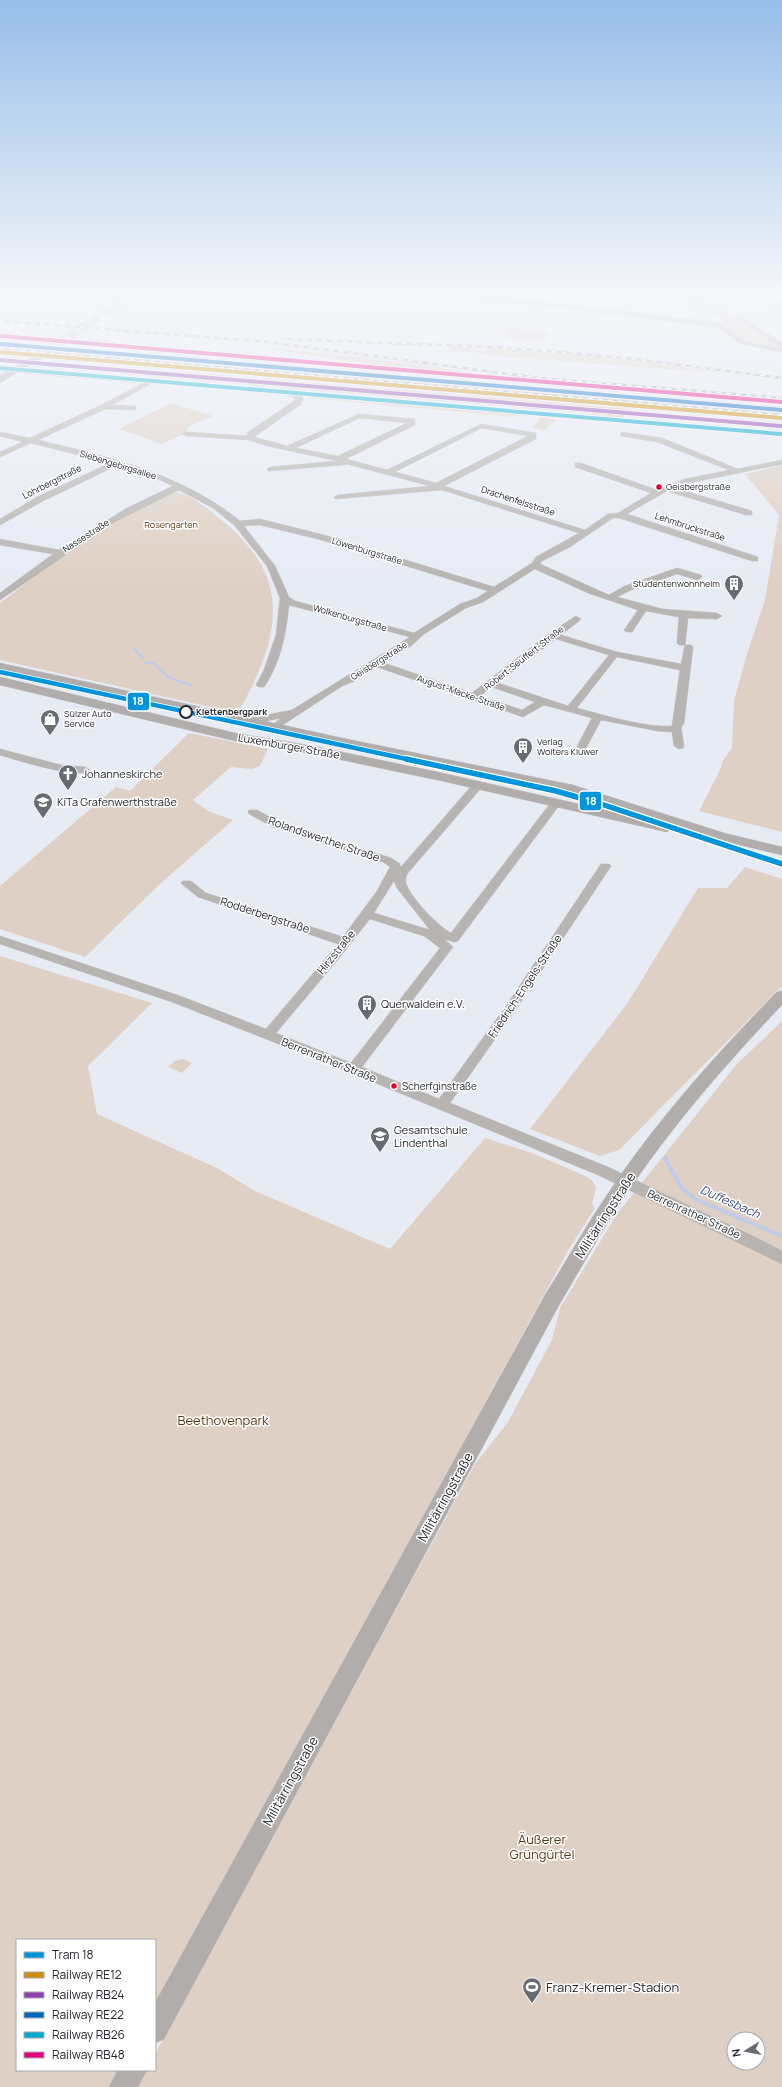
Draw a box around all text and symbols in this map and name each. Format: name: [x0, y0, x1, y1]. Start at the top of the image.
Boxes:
street label: Siebengebirgsallee: [78, 447, 158, 482]
street label: Lohrbergstraße: [20, 461, 83, 502]
place label: Geisbergstraße: [666, 480, 730, 493]
street label: Drachenfelsstraße: [480, 482, 557, 519]
marker: Geisbergstraße: [654, 482, 664, 492]
street label: Lehmbruckstraße: [653, 509, 727, 544]
street label: Nassestraße: [60, 516, 111, 555]
park label: Rosengarten: [144, 518, 198, 531]
street label: Löwenburgstraße: [330, 534, 404, 567]
building icon: Studentenwohnheim: [723, 573, 745, 601]
place label: Studentenwohnheim: [633, 577, 720, 590]
street label: Wolkenburgstraße: [312, 601, 389, 634]
street label: Robert-Seuffert-Straße: [481, 622, 566, 693]
street label: Geisbergstraße: [348, 638, 410, 683]
street label: August-Macke-Straße: [415, 671, 507, 714]
line badge: 18: [127, 692, 150, 711]
text: 18: [132, 693, 144, 708]
marker: Klettenbergpark: [179, 705, 193, 719]
place label: Klettenbergpark: [196, 705, 268, 718]
place label: Sülzer Auto Service: [64, 707, 112, 730]
shop icon: Sülzer Auto Service: [39, 708, 61, 736]
street label: Luxemburger Straße: [237, 729, 342, 762]
place label: Verlag Wolters Kluwer: [537, 735, 599, 758]
building icon: Verlag Wolters Kluwer: [512, 736, 534, 764]
church icon: Johanneskirche: [57, 763, 79, 791]
place label: Johanneskirche: [82, 766, 163, 781]
school or university icon: KiTa Grafenwerthstraße: [32, 791, 54, 819]
line badge: 18: [579, 791, 602, 811]
text: 18: [585, 793, 597, 808]
place label: KiTa Grafenwerthstraße: [57, 794, 177, 809]
street label: Rolandswerther Straße: [266, 812, 382, 865]
street label: Rodderbergstraße: [219, 893, 312, 936]
street label: Hirzstraße: [313, 926, 358, 977]
street label: Friedrich-Engels-Straße: [484, 931, 565, 1040]
building icon: Querwaldein e.V.: [356, 993, 378, 1021]
place label: Querwaldein e.V.: [381, 996, 465, 1011]
street label: Berrenrather Straße: [279, 1034, 379, 1086]
place label: Scherfginstraße: [402, 1079, 477, 1093]
marker: Scherfginstraße: [389, 1081, 399, 1091]
place label: Gesamtschule Lindenthal: [394, 1122, 468, 1150]
school or university icon: Gesamtschule Lindenthal: [369, 1125, 391, 1153]
street label: Militärringstraße: [570, 1168, 640, 1262]
water label: Duffesbach: [698, 1181, 764, 1223]
street label: Berrenrather Straße: [645, 1185, 744, 1242]
park label: Beethovenpark: [177, 1411, 269, 1429]
street label: Militärringstraße: [413, 1449, 477, 1545]
street label: Militärringstraße: [258, 1733, 322, 1829]
park label: Äußerer Grüngürtel: [510, 1830, 574, 1863]
legend: [16, 1939, 156, 2071]
text: Tram 18: [52, 1946, 94, 1963]
text: Railway RE12: [52, 1966, 122, 1983]
sports icon: Franz-Kremer-Stadion: [521, 1976, 543, 2004]
place label: Franz-Kremer-Stadion: [546, 1978, 679, 1996]
text: Railway RB24: [52, 1986, 124, 2003]
text: Railway RE22: [52, 2006, 124, 2023]
text: Railway RB26: [52, 2026, 125, 2043]
north arrow: [726, 2031, 766, 2071]
text: Railway RB48: [52, 2046, 125, 2063]
text: N: [728, 2048, 744, 2058]

